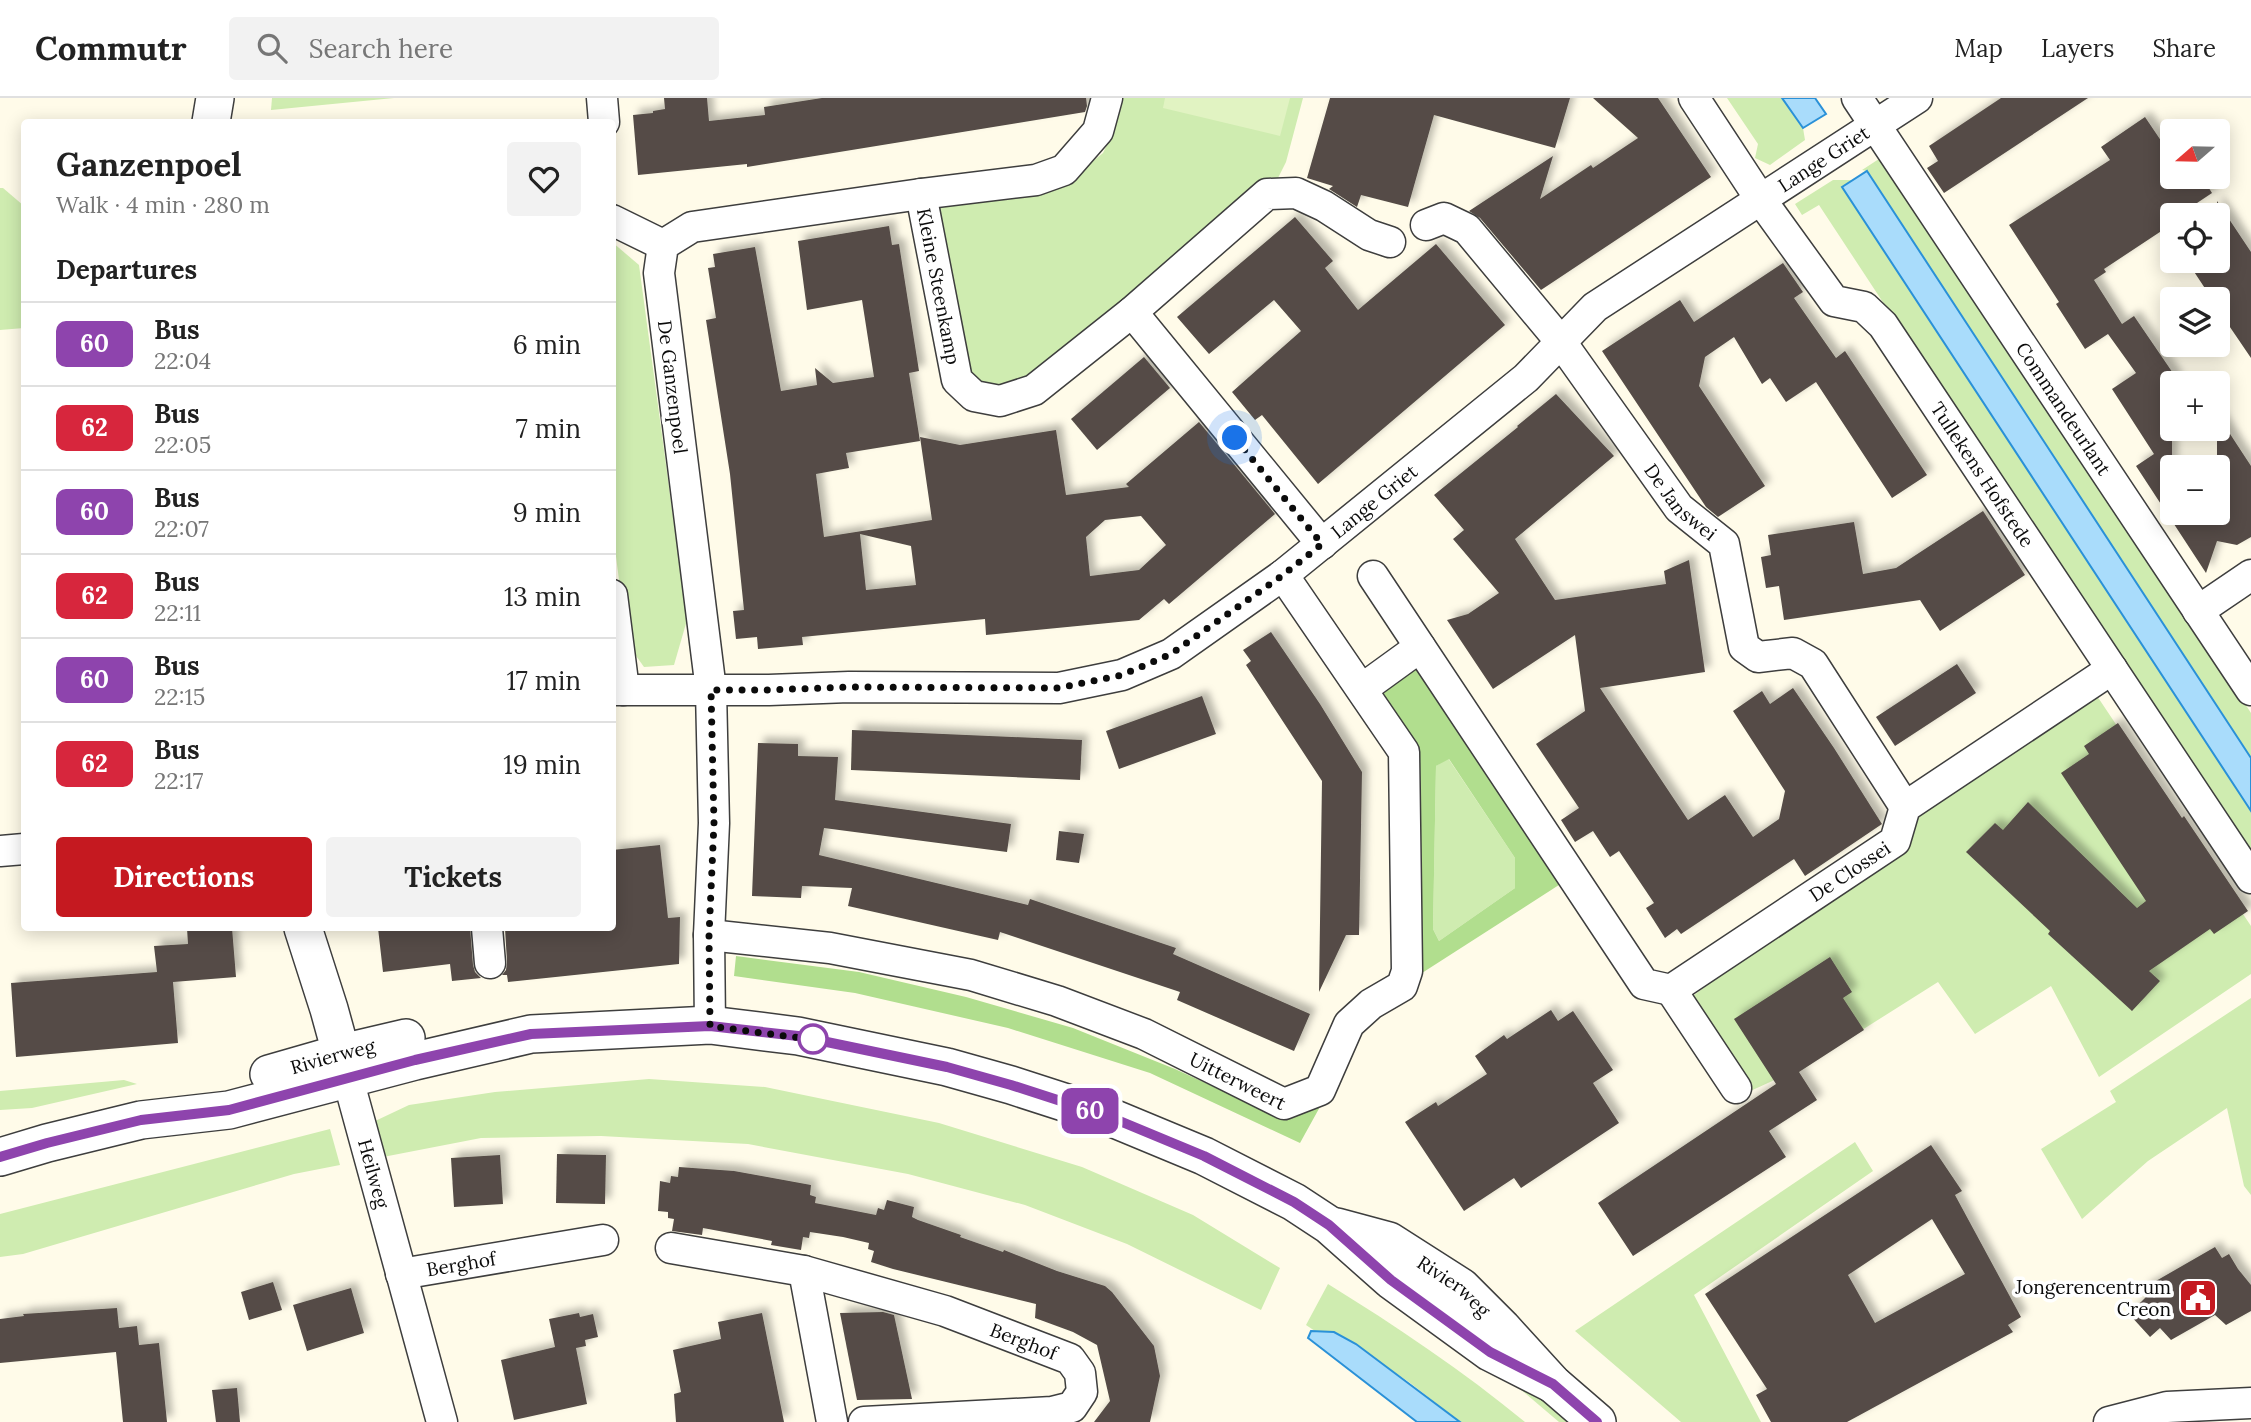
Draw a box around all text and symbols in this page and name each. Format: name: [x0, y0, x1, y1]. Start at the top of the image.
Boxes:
search box: [229, 17, 719, 80]
text: Commutr: [35, 27, 187, 69]
icon: search: [253, 29, 291, 67]
text: Search here: [309, 32, 453, 65]
text: Map: [1954, 33, 2003, 64]
text: Layers: [2041, 33, 2114, 64]
text: Share: [2152, 33, 2216, 64]
north arrow: [2160, 119, 2230, 189]
map controls: [2160, 119, 2230, 525]
street label: Lange Griet: [1773, 120, 1874, 197]
button: heart: [507, 142, 581, 216]
text: Ganzenpoel: [56, 143, 241, 185]
text: Walk · 4 min · 280 m: [56, 190, 270, 219]
button: locate: [2160, 203, 2230, 273]
street label: Kleine Steenkamp: [912, 206, 966, 367]
text: Departures: [56, 253, 197, 286]
button: layers: [2160, 287, 2230, 357]
text: Bus: [154, 313, 200, 346]
street label: De Ganzenpoel: [653, 319, 693, 455]
text: 60: [80, 328, 109, 359]
text: 6 min: [513, 328, 581, 361]
street label: Commandeurlant: [2011, 337, 2117, 480]
text: 22:04: [154, 346, 211, 375]
button: +: [2160, 371, 2230, 441]
text: Bus: [154, 397, 200, 430]
street label: Tullekens Hofstede: [1926, 397, 2039, 552]
text: 62: [81, 412, 108, 443]
text: 7 min: [516, 412, 581, 445]
your location: [1217, 420, 1252, 455]
text: 22:05: [154, 430, 211, 459]
button: −: [2160, 455, 2230, 525]
street label: Lange Griet: [1326, 459, 1423, 543]
street label: De Janswei: [1639, 459, 1722, 546]
text: Bus: [154, 481, 200, 514]
text: 60: [80, 496, 109, 527]
text: 9 min: [513, 496, 581, 529]
text: 22:07: [154, 514, 209, 543]
text: Bus: [154, 565, 200, 598]
text: 62: [81, 580, 108, 611]
text: 13 min: [504, 580, 581, 613]
text: 22:11: [154, 598, 201, 627]
text: Bus: [154, 649, 200, 682]
text: 60: [80, 664, 109, 695]
text: 17 min: [506, 664, 581, 697]
text: 22:15: [154, 682, 205, 711]
text: Bus: [154, 733, 200, 766]
text: 62: [81, 748, 108, 779]
text: 19 min: [503, 748, 581, 781]
text: 22:17: [154, 766, 203, 795]
street label: De Clossei: [1805, 836, 1895, 907]
button: Directions: [56, 837, 312, 917]
button: Tickets: [326, 837, 581, 917]
unlabelled marker: [798, 1024, 828, 1054]
street label: Rivierweg: [287, 1034, 378, 1079]
street label: Uitterweert: [1186, 1047, 1291, 1115]
line badge: 60: [1058, 1088, 1122, 1134]
text: 60: [1075, 1095, 1105, 1126]
street label: Heilweg: [353, 1136, 395, 1211]
street label: Berghof: [425, 1246, 499, 1282]
street label: Rivierweg: [1413, 1250, 1496, 1322]
place label: Jongerencentrum Creon: [2014, 1275, 2171, 1321]
public building icon: Jongerencentrum Creon: [2177, 1277, 2219, 1319]
street label: Berghof: [987, 1318, 1062, 1366]

